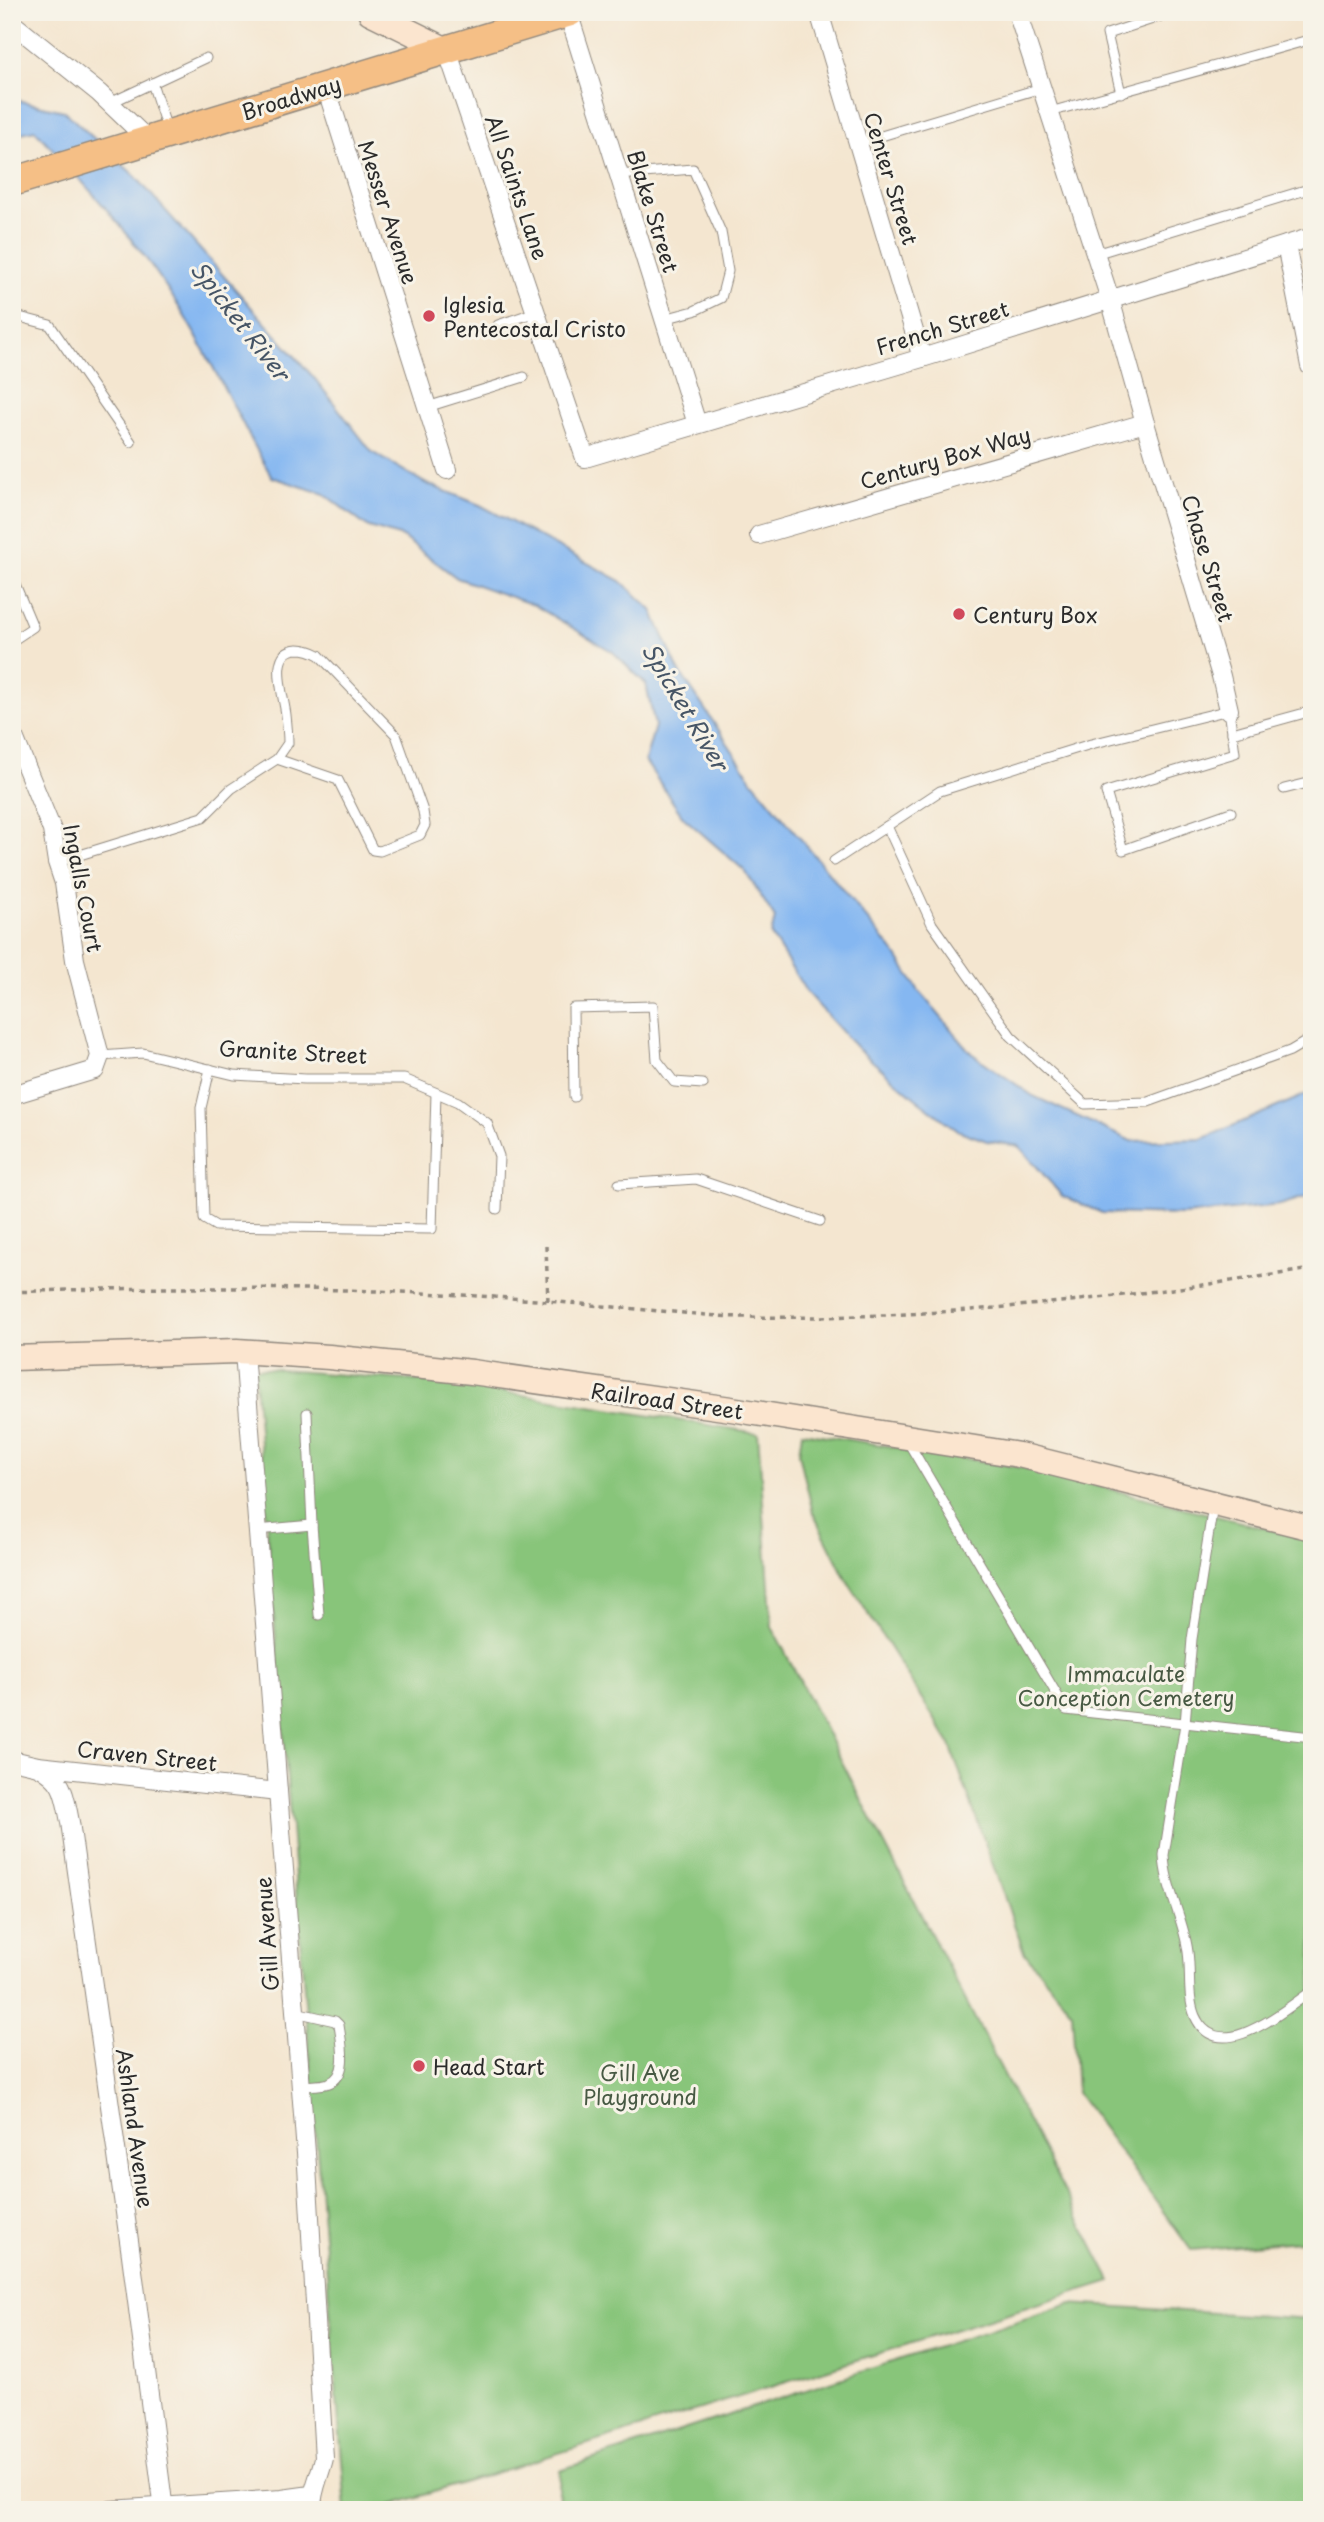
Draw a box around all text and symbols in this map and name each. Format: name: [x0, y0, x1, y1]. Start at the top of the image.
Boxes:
street label: Broadway: [237, 67, 345, 127]
street label: Center Street: [857, 108, 927, 248]
street label: All Saints Lane: [478, 110, 558, 264]
street label: Messer Avenue: [351, 136, 427, 288]
street label: Blake Street: [620, 146, 688, 276]
water label: Spicket River: [183, 253, 301, 390]
place label: Iglesia Pentecostal Cristo: [443, 288, 626, 344]
street label: French Street: [872, 292, 1012, 362]
marker: Iglesia Pentecostal Cristo: [421, 308, 437, 324]
street label: Century Box Way: [856, 417, 1034, 497]
street label: Chase Street: [1174, 491, 1244, 625]
place label: Century Box: [973, 598, 1098, 630]
marker: Century Box: [951, 606, 967, 622]
water label: Spicket River: [634, 635, 740, 780]
street label: Ingalls Court: [56, 821, 112, 955]
street label: Granite Street: [218, 1031, 368, 1071]
street label: Railroad Street: [589, 1373, 745, 1427]
park label: Immaculate Conception Cemetery: [1017, 1657, 1235, 1713]
street label: Craven Street: [75, 1732, 219, 1778]
street label: Gill Avenue: [246, 1876, 286, 1992]
street label: Ashland Avenue: [109, 2046, 163, 2210]
place label: Head Start: [433, 2050, 545, 2082]
park label: Gill Ave Playground: [583, 2056, 697, 2112]
marker: Head Start: [411, 2058, 427, 2074]

